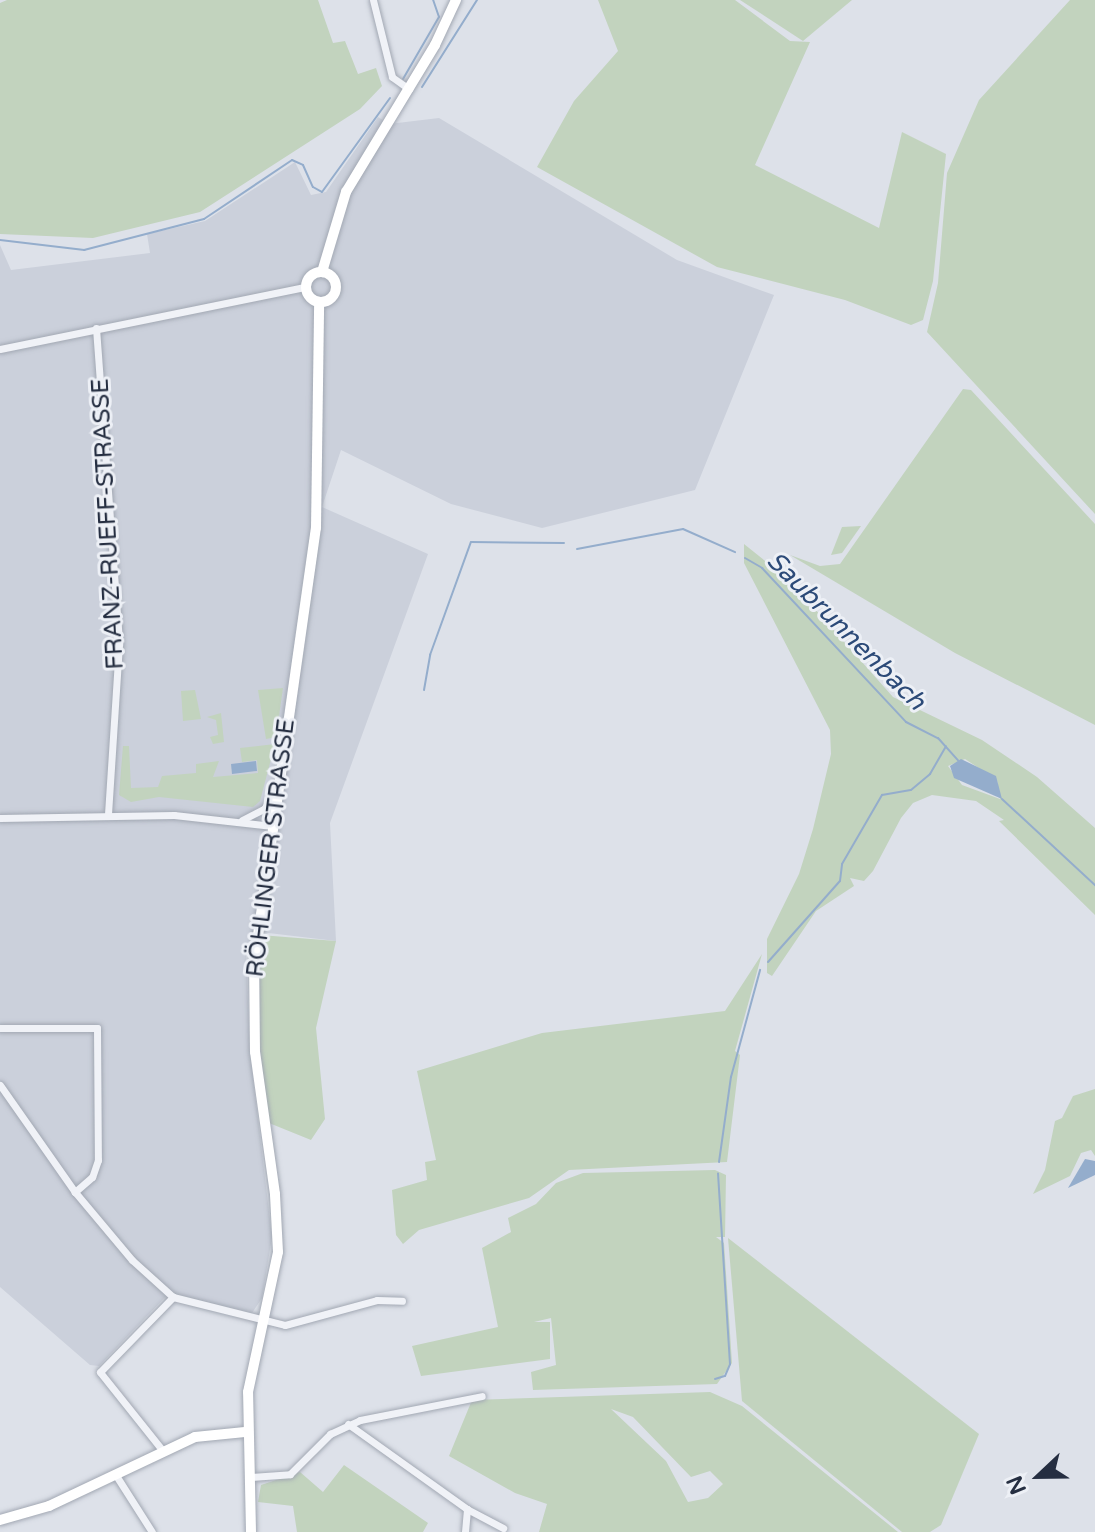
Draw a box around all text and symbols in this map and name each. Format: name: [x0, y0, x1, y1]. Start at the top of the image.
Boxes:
street label: FRANZ-RUEFF-STRASSE: [86, 378, 130, 670]
water label: Saubrunnenbach: [760, 545, 932, 717]
street label: RÖHLINGER STRASSE: [241, 717, 301, 979]
north arrow: [999, 1436, 1079, 1516]
text: N: [1001, 1472, 1032, 1498]

